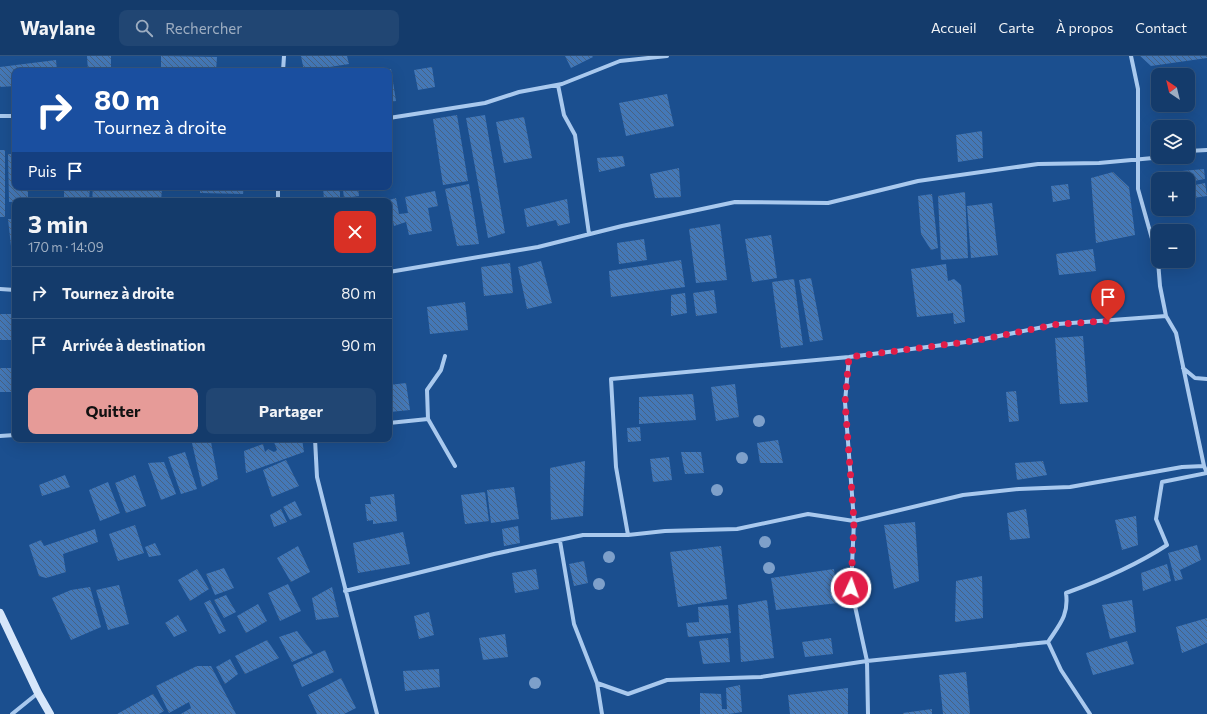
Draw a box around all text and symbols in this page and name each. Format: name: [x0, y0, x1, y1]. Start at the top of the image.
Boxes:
search box: [119, 10, 399, 46]
text: Waylane: [20, 16, 95, 39]
icon: search: [133, 17, 155, 39]
text: Rechercher: [165, 19, 242, 37]
text: Accueil: [931, 19, 977, 36]
text: Carte: [999, 19, 1034, 36]
text: À propos: [1056, 19, 1113, 36]
text: Contact: [1135, 19, 1187, 36]
north arrow: [1151, 68, 1195, 112]
map controls: [1151, 68, 1195, 268]
text: 80 m: [94, 82, 160, 116]
icon: right: [28, 84, 80, 136]
text: Tournez à droite: [94, 116, 227, 138]
button: layers: [1151, 120, 1195, 164]
icon: arrive: [64, 160, 86, 182]
text: Puis: [28, 162, 56, 180]
button: +: [1151, 172, 1195, 216]
text: 3 min: [28, 209, 88, 238]
button: close: [334, 211, 376, 253]
button: −: [1151, 224, 1195, 268]
text: 170 m · 14:09: [28, 239, 104, 255]
pin: [1091, 280, 1125, 321]
icon: right: [28, 282, 50, 304]
text: Tournez à droite: [62, 284, 174, 302]
text: 80 m: [341, 284, 376, 302]
icon: arrive: [1097, 286, 1119, 308]
icon: arrive: [28, 334, 50, 356]
text: Arrivée à destination: [62, 336, 205, 354]
text: 90 m: [341, 336, 376, 354]
button: Quitter: [28, 388, 198, 434]
button: Partager: [206, 388, 376, 434]
position arrow: [830, 567, 872, 609]

